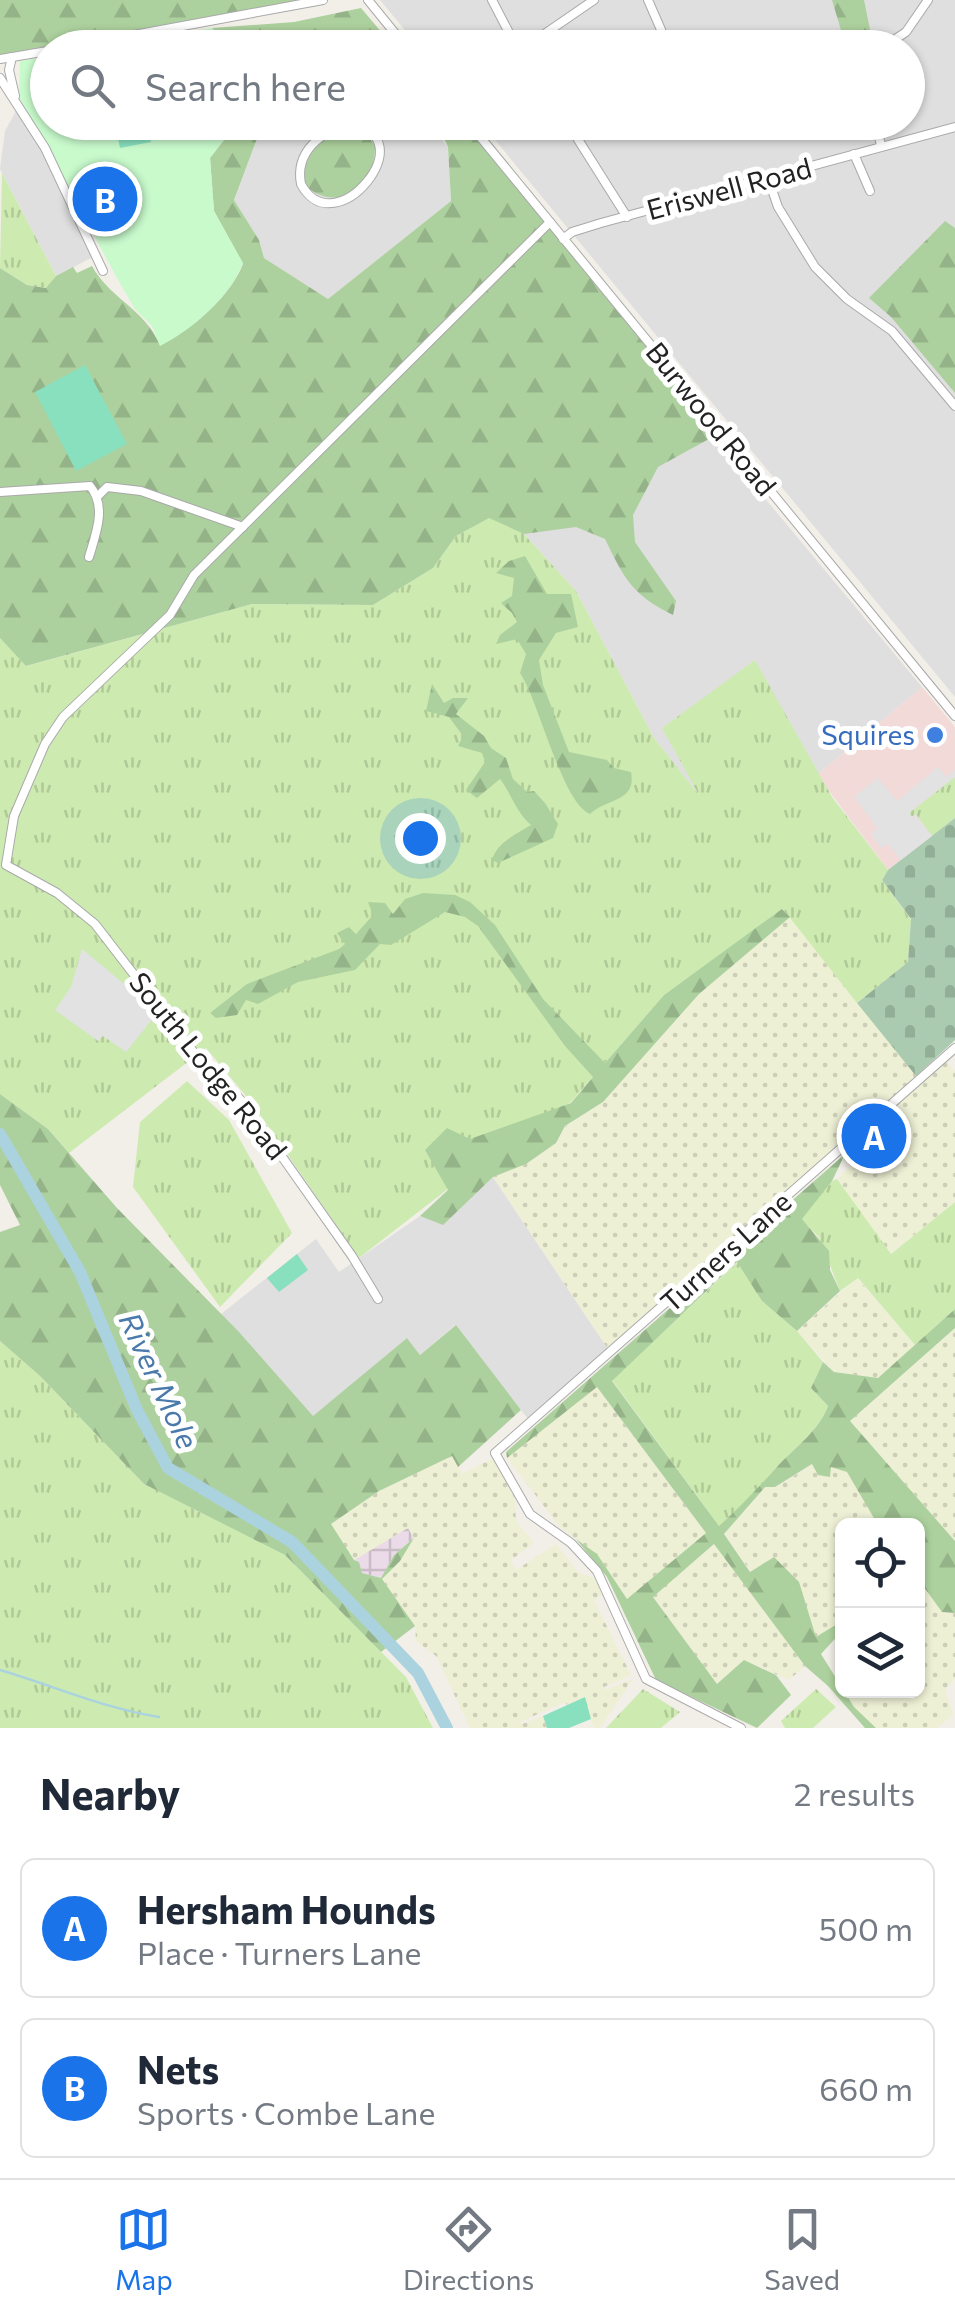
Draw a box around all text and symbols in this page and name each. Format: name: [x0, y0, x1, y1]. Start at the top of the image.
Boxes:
search box: [30, 30, 925, 140]
icon: search: [65, 58, 120, 113]
text: Search here: [145, 62, 346, 109]
street label: Eriswell Road: [643, 150, 815, 226]
pin: B: [72, 162, 138, 236]
street label: Burwood Road: [640, 335, 784, 502]
place label: Squires: [821, 717, 915, 751]
marker: Squires: [924, 724, 946, 746]
your location: [395, 813, 446, 864]
street label: South Lodge Road: [123, 965, 295, 1166]
pin: A: [842, 1098, 906, 1174]
street label: Turners Lane: [653, 1184, 797, 1319]
water label: River Mole: [113, 1306, 208, 1454]
map controls: [835, 1518, 925, 1698]
button: locate: [835, 1518, 925, 1608]
button: layers: [835, 1608, 925, 1698]
text: Nearby: [40, 1767, 180, 1819]
text: 2 results: [794, 1773, 915, 1813]
text: Hersham Hounds: [137, 1885, 436, 1932]
text: A: [63, 1908, 86, 1948]
text: 500 m: [819, 1908, 913, 1948]
text: Place · Turners Lane: [137, 1932, 421, 1972]
text: Nets: [137, 2045, 219, 2092]
text: B: [64, 2068, 85, 2108]
text: 660 m: [819, 2068, 913, 2108]
text: Sports · Combe Lane: [137, 2092, 435, 2132]
tab: Map: [115, 2202, 173, 2296]
tab: Directions: [403, 2202, 534, 2296]
tab: Saved: [764, 2202, 840, 2296]

